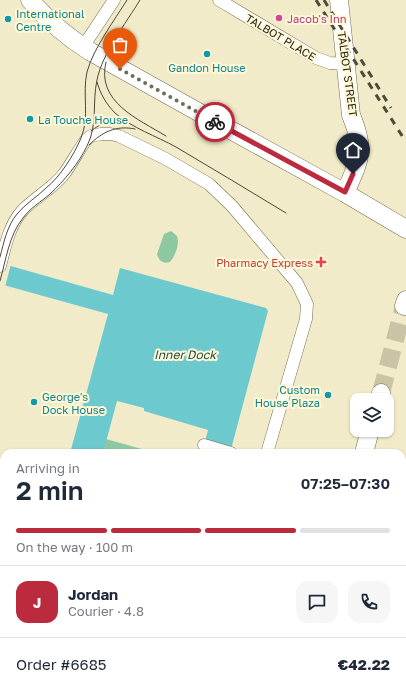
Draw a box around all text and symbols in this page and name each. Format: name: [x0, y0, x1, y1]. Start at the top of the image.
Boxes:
place label: International Centre: [16, 7, 85, 33]
street label: TALBOT PLACE: [244, 11, 319, 63]
place label: Jacob's Inn: [287, 12, 347, 25]
marker: Jacob's Inn: [274, 13, 284, 23]
marker: International Centre: [3, 14, 13, 24]
pin: [103, 28, 137, 69]
street label: TALBOT STREET: [336, 31, 360, 118]
icon: bag: [109, 34, 131, 56]
marker: Gandon House: [202, 49, 212, 59]
place label: Gandon House: [168, 61, 246, 74]
courier: [195, 102, 235, 142]
icon: bike: [204, 111, 226, 133]
place label: La Touche House: [38, 113, 128, 126]
marker: La Touche House: [25, 114, 35, 124]
pin: [336, 133, 370, 174]
icon: home: [342, 139, 364, 161]
place label: Pharmacy Express: [216, 256, 313, 269]
marker: Pharmacy Express: [316, 257, 326, 267]
water label: Inner Dock: [154, 347, 217, 362]
place label: Custom House Plaza: [255, 383, 320, 409]
place label: George's Dock House: [42, 390, 105, 416]
marker: Custom House Plaza: [323, 390, 333, 400]
map controls: [350, 393, 394, 437]
button: layers: [350, 393, 394, 437]
marker: George's Dock House: [29, 397, 39, 407]
text: Arriving in: [16, 460, 80, 476]
text: 07:25–07:30: [301, 474, 390, 492]
text: 2 min: [16, 475, 84, 506]
text: On the way · 100 m: [16, 539, 133, 555]
button: chat: [296, 581, 338, 623]
button: phone: [348, 581, 390, 623]
text: Jordan: [68, 585, 118, 603]
text: J: [33, 593, 41, 611]
text: Courier · 4.8: [68, 603, 144, 619]
text: Order #6685: [16, 655, 107, 673]
text: €42.22: [338, 655, 390, 673]

